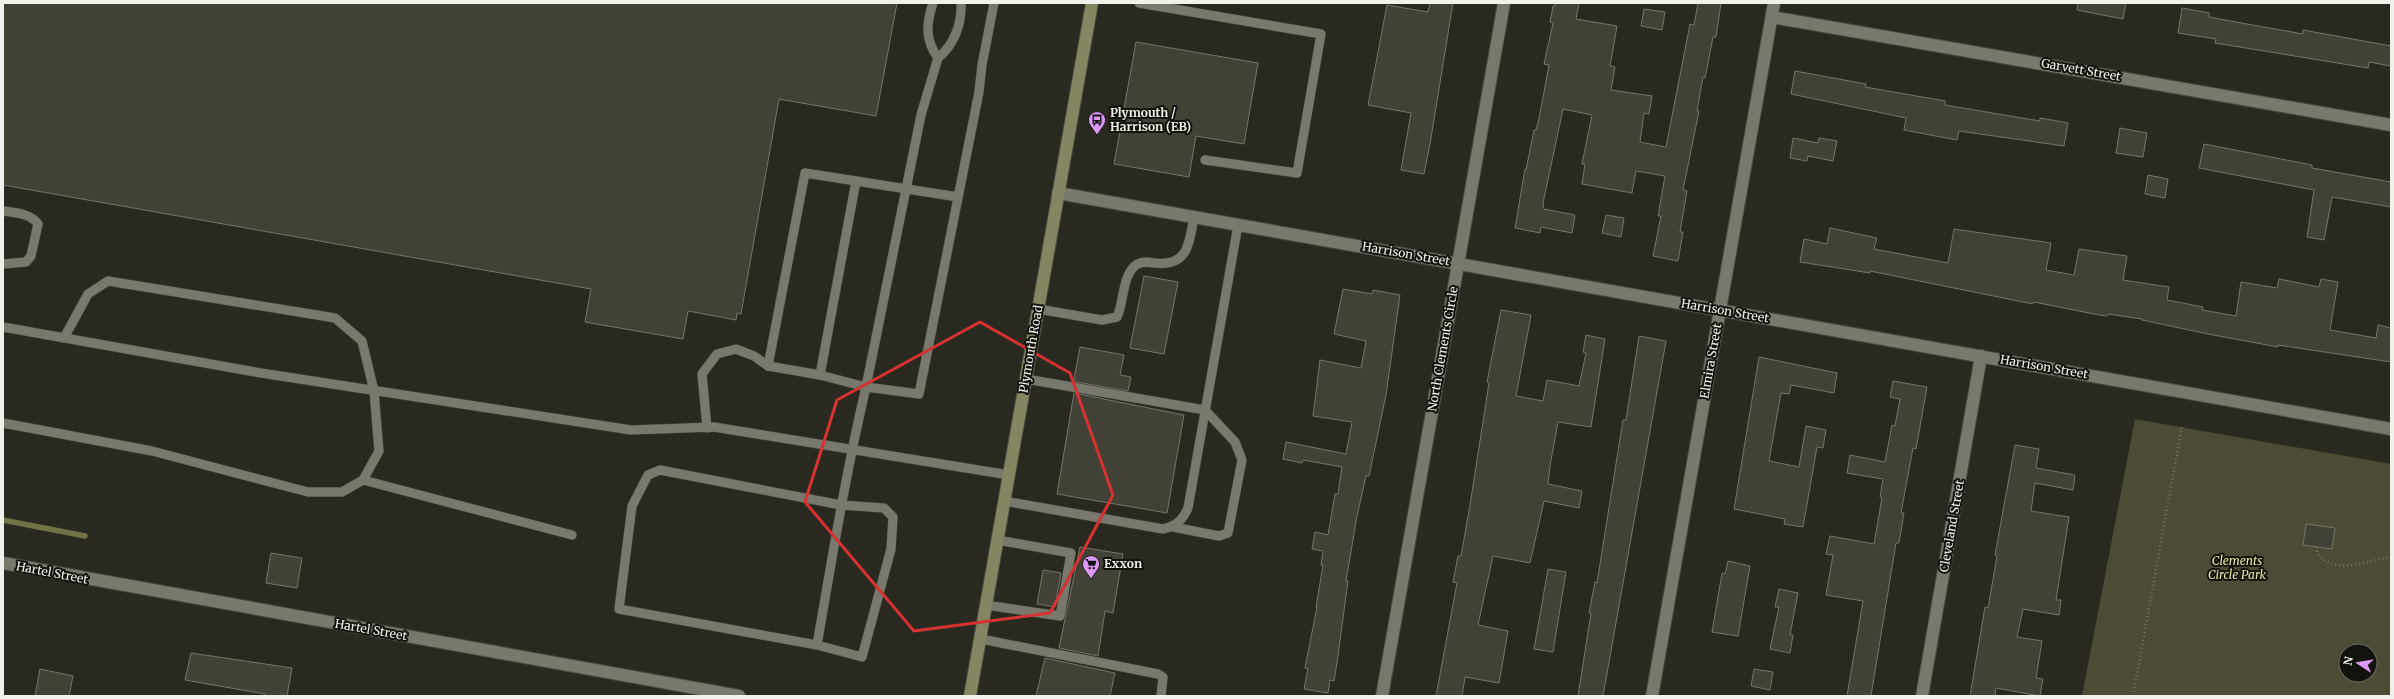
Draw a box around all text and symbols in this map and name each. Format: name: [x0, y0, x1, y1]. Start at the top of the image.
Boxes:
street label: Garvett Street: [2040, 55, 2122, 84]
place label: Plymouth / Harrison (EB): [1110, 105, 1191, 134]
bus stop icon: Plymouth / Harrison (EB): [1087, 110, 1107, 135]
street label: Harrison Street: [1361, 238, 1451, 269]
street label: North Clements Circle: [1424, 285, 1461, 413]
street label: Harrison Street: [1680, 295, 1770, 326]
street label: Plymouth Road: [1015, 304, 1046, 394]
street label: Elmira Street: [1697, 322, 1725, 400]
street label: Harrison Street: [1999, 351, 2089, 382]
street label: Cleveland Street: [1936, 478, 1967, 573]
park label: Clements Circle Park: [2208, 553, 2267, 582]
supermarket icon: Exxon: [1081, 554, 1101, 579]
place label: Exxon: [1104, 556, 1142, 571]
street label: Hartel Street: [15, 558, 90, 587]
street label: Hartel Street: [334, 616, 409, 643]
north arrow: [2338, 643, 2378, 683]
text: N: [2340, 655, 2356, 667]

